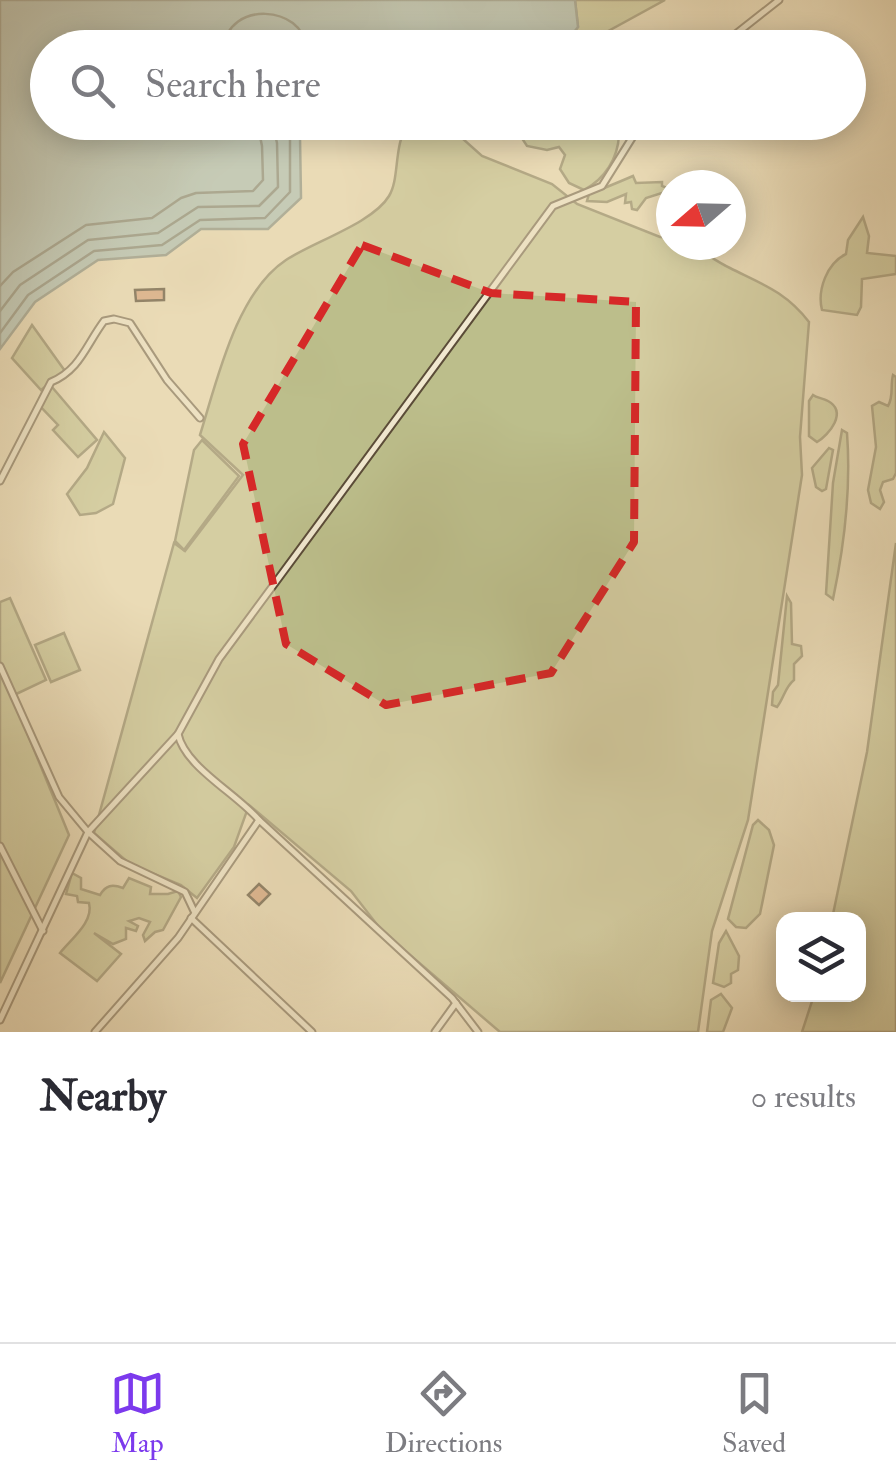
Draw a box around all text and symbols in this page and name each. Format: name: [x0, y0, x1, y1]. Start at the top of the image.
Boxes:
search box: [30, 30, 866, 140]
icon: search: [65, 58, 120, 113]
text: Search here: [145, 61, 321, 109]
north arrow: [656, 170, 746, 260]
map controls: [776, 912, 866, 1002]
button: layers: [776, 912, 866, 1002]
text: Nearby: [40, 1071, 166, 1123]
text: 0 results: [751, 1077, 856, 1117]
tab: Map: [110, 1366, 165, 1461]
tab: Directions: [385, 1366, 502, 1461]
tab: Saved: [722, 1366, 786, 1461]

